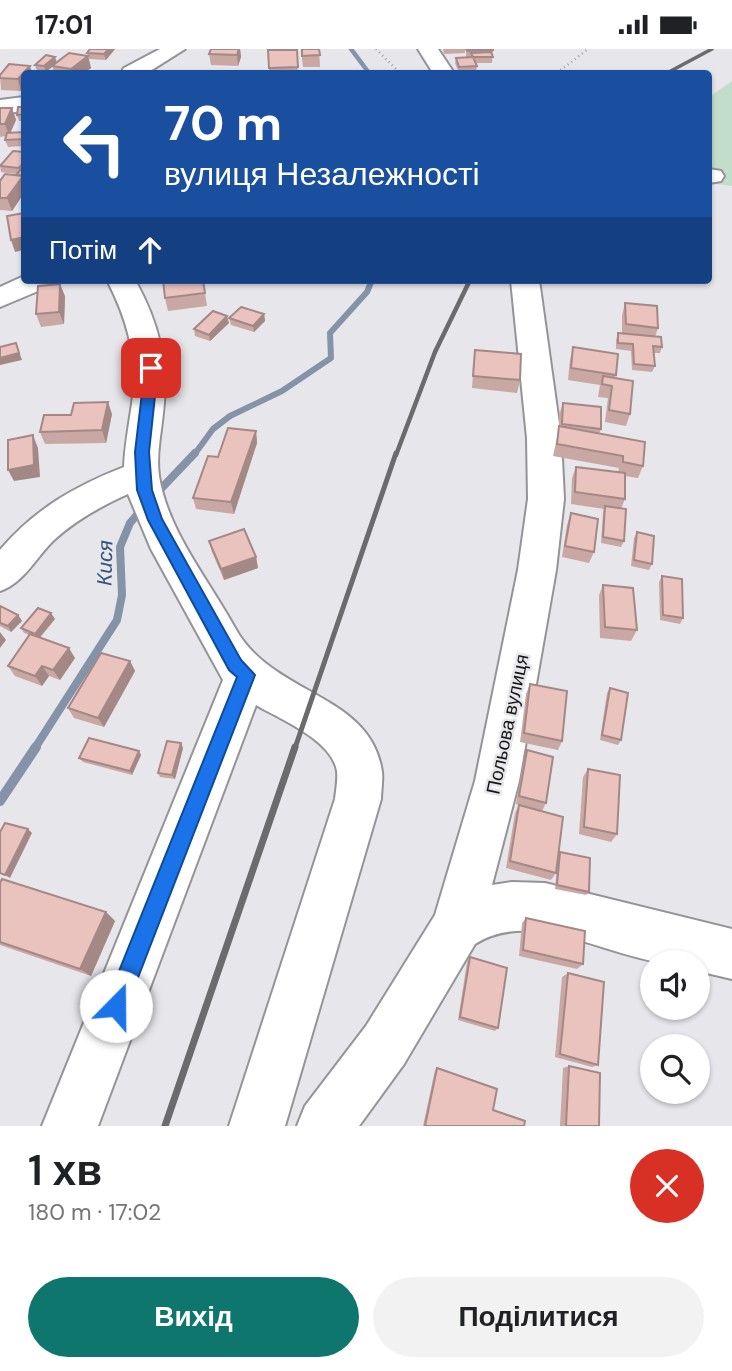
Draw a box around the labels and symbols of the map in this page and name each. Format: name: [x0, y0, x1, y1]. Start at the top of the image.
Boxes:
pin: [121, 338, 181, 398]
water label: Кися: [91, 540, 119, 586]
street label: Польова вулиця: [480, 652, 535, 796]
position arrow: [79, 969, 153, 1043]

